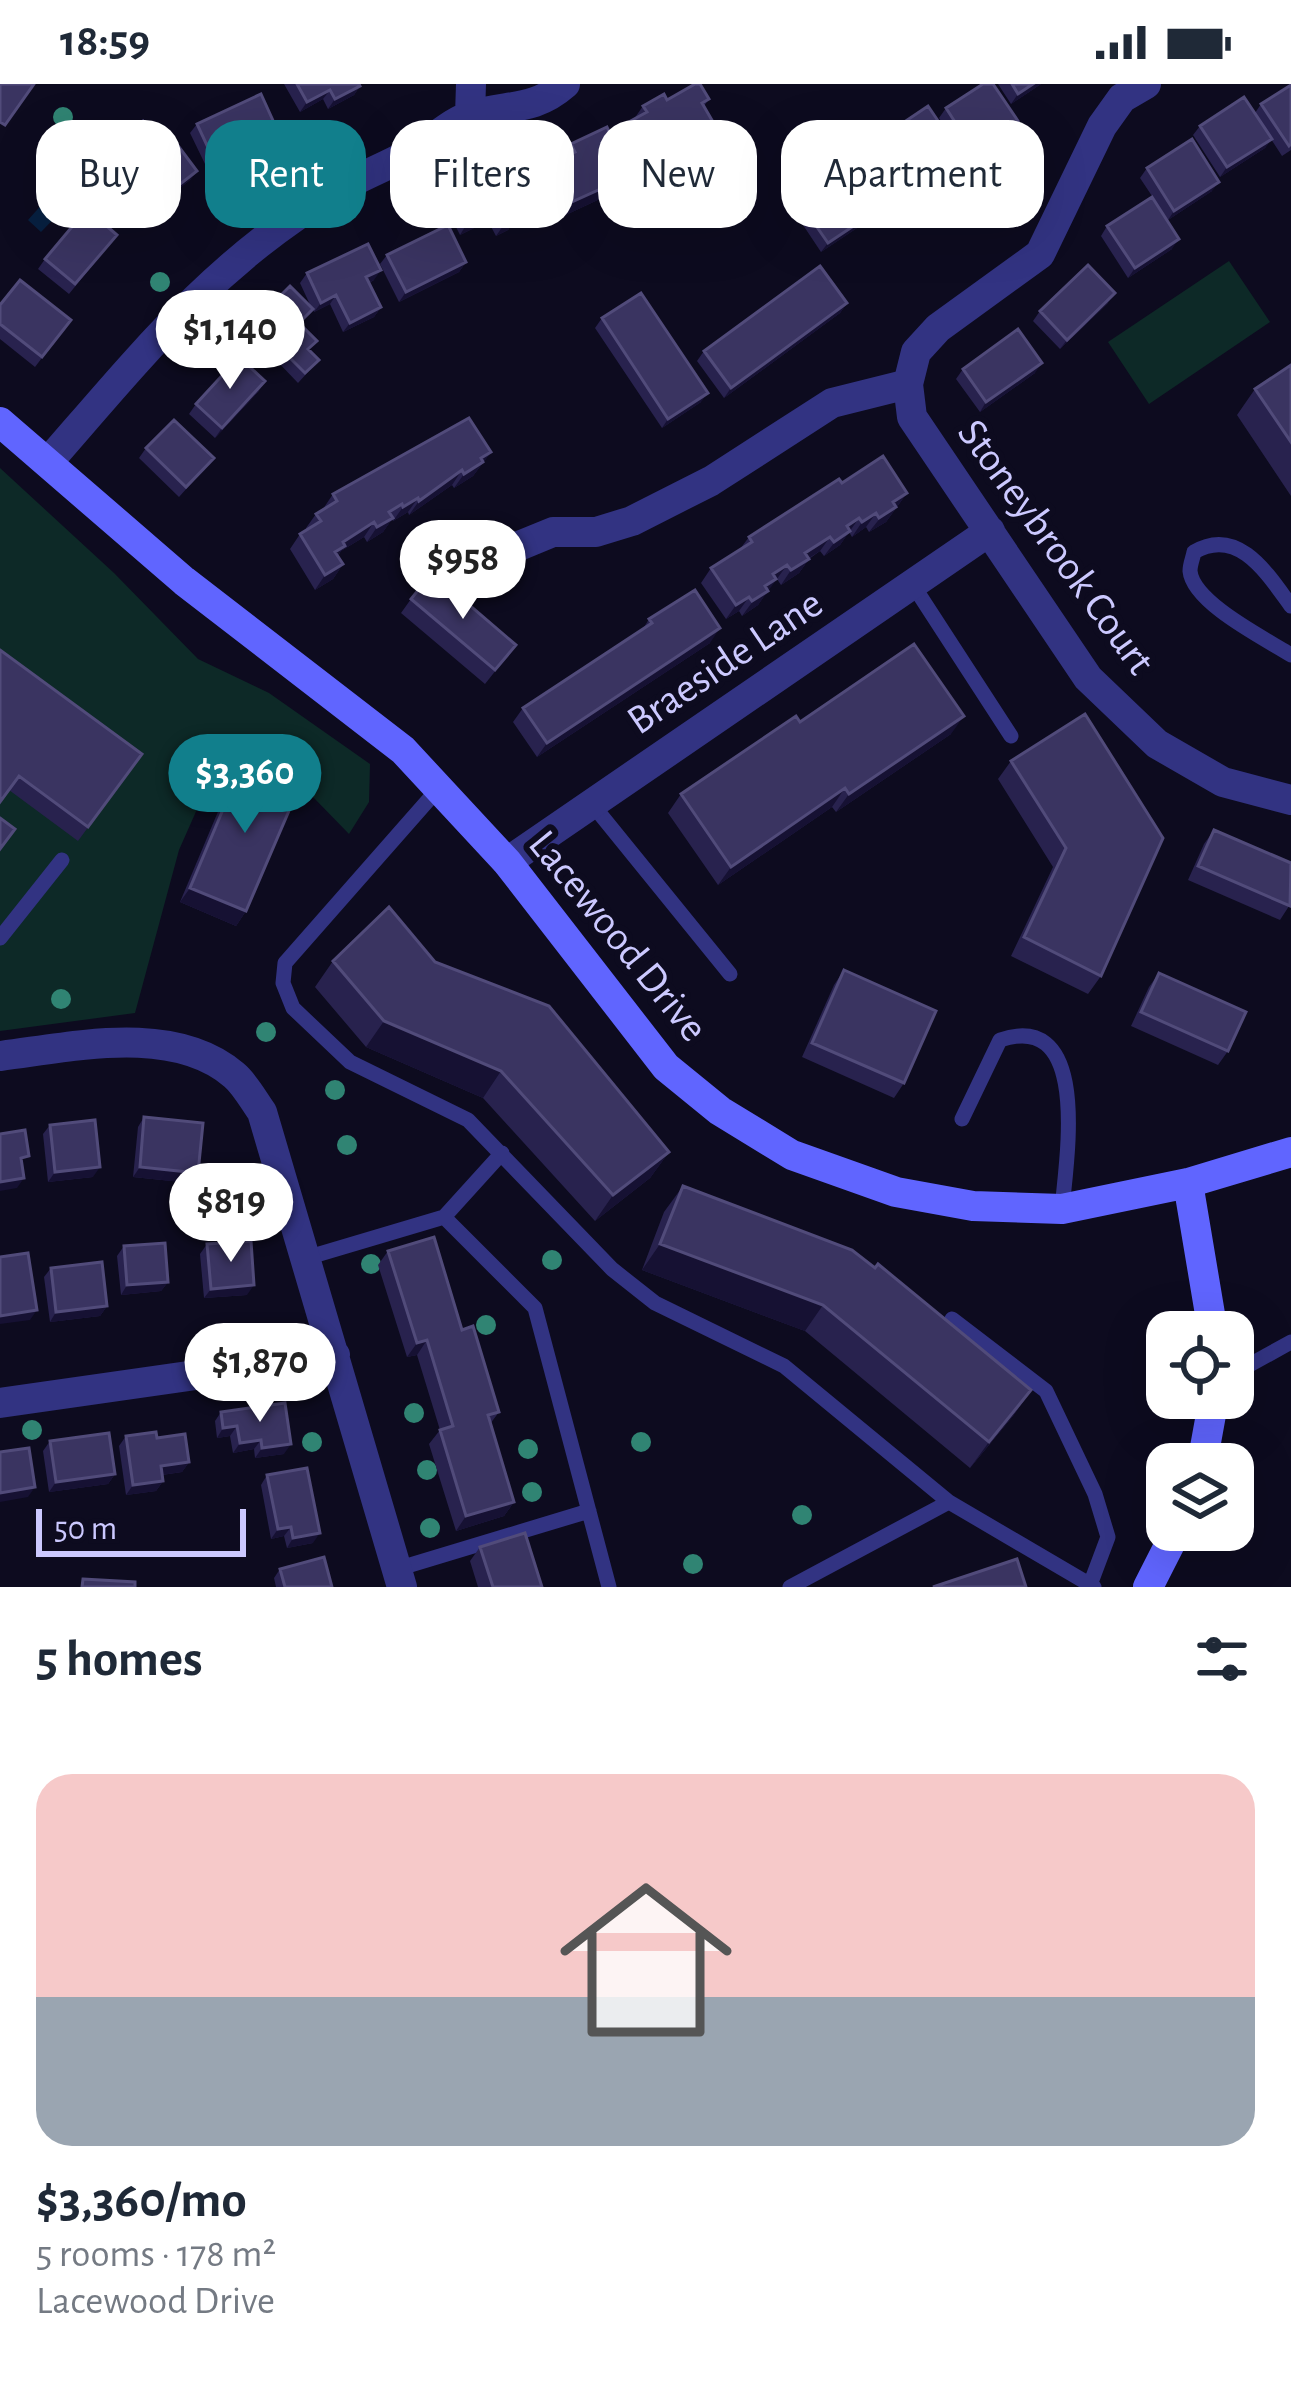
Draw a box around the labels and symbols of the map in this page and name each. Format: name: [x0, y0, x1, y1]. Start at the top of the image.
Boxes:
pin: $1,140: [132, 290, 328, 392]
street label: Stoneybrook Court: [950, 412, 1162, 682]
pin: $958: [392, 520, 534, 622]
street label: Braeside Lane: [620, 582, 830, 742]
pin: $3,360: [147, 734, 343, 836]
street label: Lacewood Drive: [521, 823, 715, 1049]
pin: $819: [160, 1163, 302, 1265]
pin: $1,870: [162, 1323, 358, 1425]
scale bar: [36, 1503, 246, 1556]

